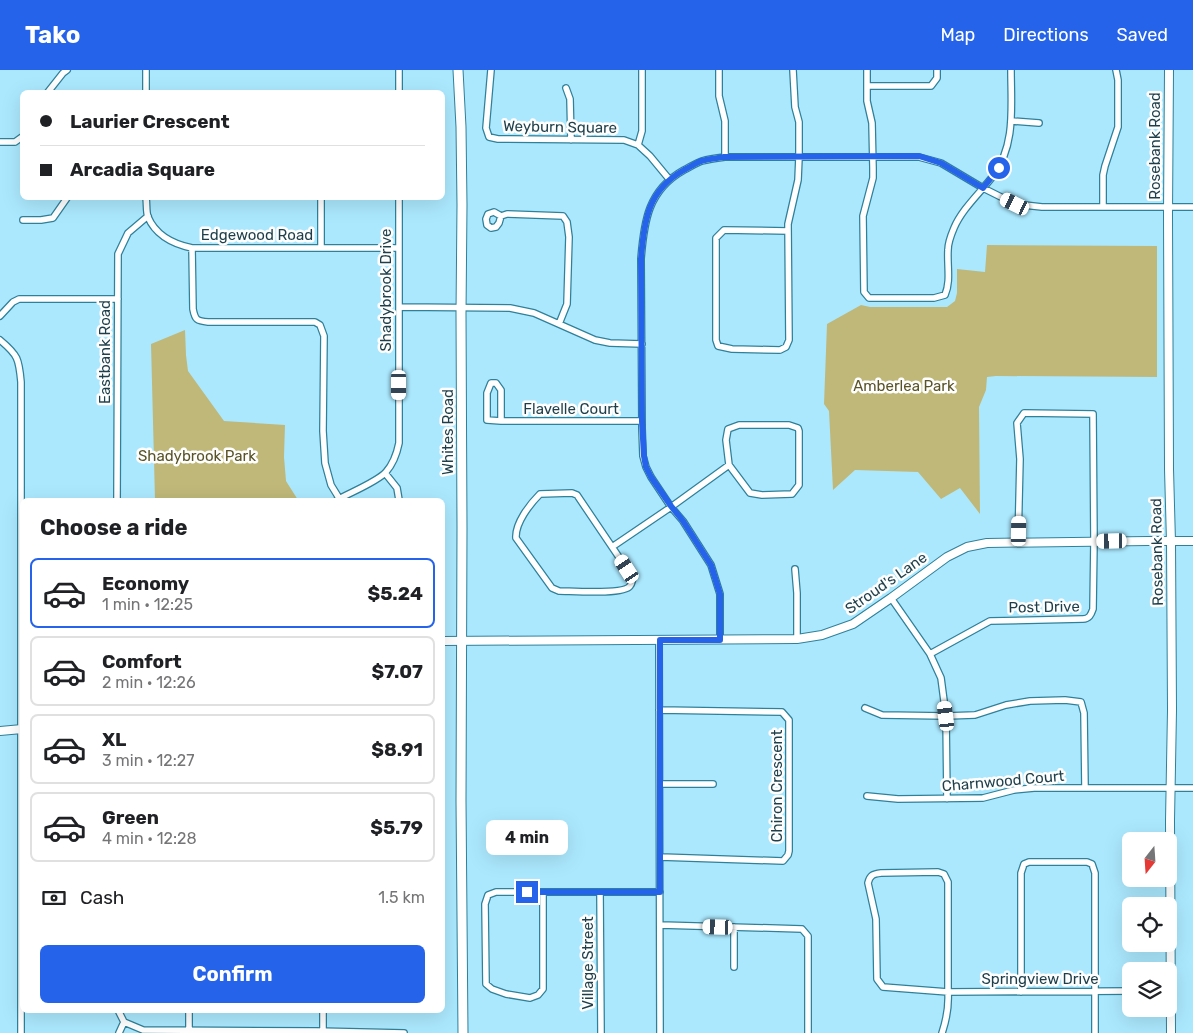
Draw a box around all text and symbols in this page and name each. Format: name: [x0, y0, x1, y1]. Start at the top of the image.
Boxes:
text: Tako: [25, 21, 80, 49]
text: Map: [940, 24, 975, 46]
text: Directions: [1003, 24, 1089, 46]
text: Saved: [1117, 24, 1168, 46]
street label: Rosebank Road: [1146, 92, 1164, 200]
text: Laurier Crescent: [70, 110, 230, 133]
street label: Weyburn Square: [503, 117, 617, 137]
route start: [988, 157, 1010, 179]
text: Arcadia Square: [70, 158, 215, 181]
car: [998, 191, 1031, 217]
street label: Edgewood Road: [201, 226, 313, 244]
street label: Shadybrook Drive: [377, 228, 395, 352]
street label: Eastbank Road: [96, 300, 114, 404]
car: [391, 370, 406, 400]
park label: Amberlea Park: [853, 377, 955, 395]
street label: Whites Road: [439, 389, 457, 475]
street label: Flavelle Court: [523, 400, 619, 418]
park label: Shadybrook Park: [138, 447, 256, 465]
street label: Rosebank Road: [1147, 498, 1167, 606]
text: Choose a ride: [40, 514, 187, 541]
car: [1011, 516, 1026, 546]
car: [1096, 533, 1127, 549]
street label: Stroud's Lane: [842, 548, 930, 618]
car: [612, 552, 641, 586]
icon: car: [42, 571, 87, 616]
text: Economy: [102, 572, 189, 595]
text: $5.24: [367, 582, 423, 605]
text: 1 min · 12:25: [102, 595, 193, 614]
street label: Post Drive: [1008, 597, 1080, 617]
icon: car: [42, 649, 87, 694]
text: Comfort: [102, 650, 182, 673]
text: $7.07: [371, 660, 423, 683]
text: 2 min · 12:26: [102, 673, 196, 692]
car: [936, 700, 955, 732]
icon: car: [42, 727, 87, 772]
text: XL: [102, 728, 126, 751]
street label: Chiron Crescent: [768, 729, 786, 842]
text: $8.91: [371, 738, 423, 761]
text: 3 min · 12:27: [102, 751, 194, 770]
street label: Charnwood Court: [941, 767, 1065, 795]
icon: car: [42, 805, 87, 850]
text: Green: [102, 806, 159, 829]
text: $5.79: [370, 816, 423, 839]
callout: 4 min: [486, 820, 568, 854]
text: 4 min: [505, 828, 549, 847]
text: 4 min · 12:28: [102, 829, 197, 848]
north arrow: [1122, 832, 1178, 888]
map controls: [1122, 832, 1177, 1017]
route end: [516, 881, 538, 903]
icon: cash: [40, 884, 68, 912]
text: Cash: [80, 886, 124, 909]
text: 1.5 km: [378, 888, 425, 907]
button: locate: [1122, 897, 1177, 952]
street label: Village Street: [579, 916, 597, 1010]
car: [702, 919, 733, 935]
button: Confirm: [40, 945, 425, 1003]
button: layers: [1122, 962, 1177, 1017]
street label: Springview Drive: [981, 970, 1099, 988]

